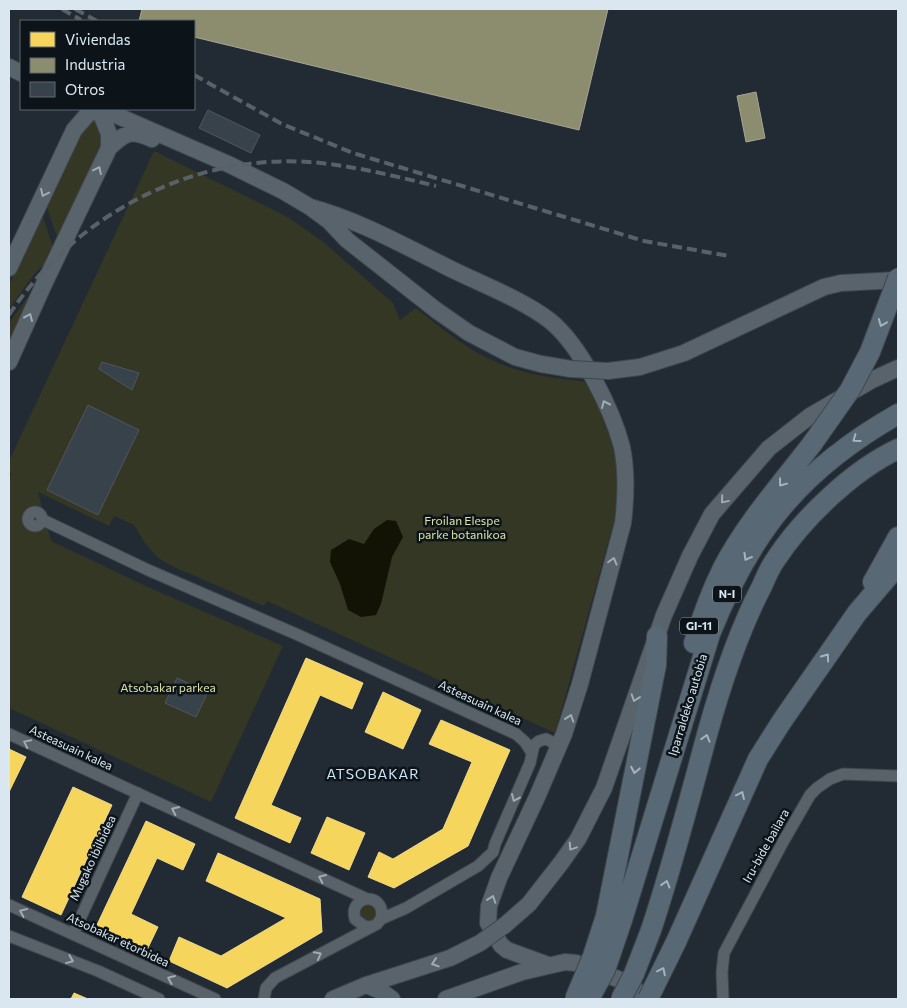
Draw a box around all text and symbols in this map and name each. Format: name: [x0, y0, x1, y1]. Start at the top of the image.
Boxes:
legend: [20, 20, 195, 110]
text: Viviendas: [65, 30, 131, 48]
text: Industria: [65, 55, 125, 73]
text: Otros: [65, 80, 105, 98]
one-way arrow: [92, 167, 102, 176]
one-way arrow: [40, 188, 50, 197]
one-way arrow: [22, 313, 33, 322]
one-way arrow: [878, 319, 888, 327]
one-way arrow: [601, 400, 611, 409]
one-way arrow: [853, 433, 862, 442]
one-way arrow: [780, 477, 788, 486]
one-way arrow: [721, 494, 730, 503]
park label: Froilan Elespe parke botanikoa: [418, 513, 506, 541]
one-way arrow: [743, 552, 753, 561]
one-way arrow: [607, 558, 617, 566]
road number: N-I: [713, 586, 741, 602]
road number: GI-11: [680, 618, 718, 634]
street label: Iparraldeko autobia: [665, 652, 709, 757]
one-way arrow: [820, 653, 829, 663]
street label: Asteasuain kalea: [437, 677, 524, 728]
park label: Atsobakar parkea: [120, 680, 216, 694]
one-way arrow: [630, 693, 640, 702]
one-way arrow: [564, 714, 574, 723]
street label: Asteasuain kalea: [28, 722, 115, 773]
one-way arrow: [701, 734, 711, 742]
one-way arrow: [23, 739, 32, 749]
district label: ATSOBAKAR: [326, 765, 420, 782]
one-way arrow: [630, 765, 641, 774]
one-way arrow: [735, 791, 746, 800]
one-way arrow: [510, 793, 521, 802]
one-way arrow: [171, 806, 180, 817]
street label: Iru-bide bailara: [739, 806, 791, 885]
street label: Mugako ibilbidea: [66, 813, 118, 902]
one-way arrow: [569, 841, 578, 851]
one-way arrow: [319, 874, 328, 884]
one-way arrow: [660, 880, 670, 888]
one-way arrow: [486, 896, 496, 904]
one-way arrow: [19, 907, 28, 918]
street label: Atsobakar etorbidea: [65, 909, 172, 969]
one-way arrow: [312, 951, 321, 961]
one-way arrow: [66, 954, 74, 964]
one-way arrow: [432, 957, 440, 967]
one-way arrow: [656, 967, 666, 976]
one-way arrow: [167, 975, 176, 986]

